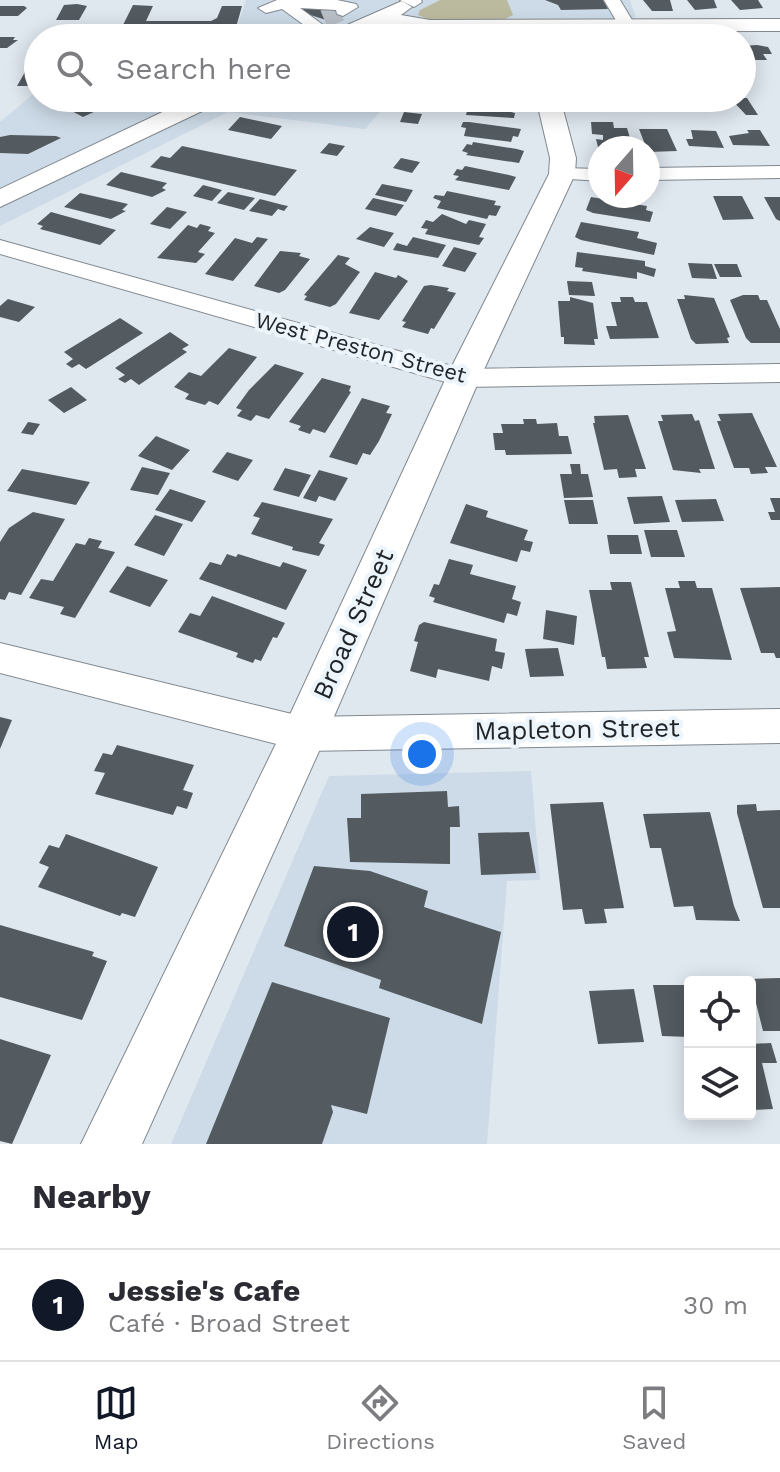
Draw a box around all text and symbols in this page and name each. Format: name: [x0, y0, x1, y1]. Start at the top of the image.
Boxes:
search box: [24, 24, 756, 112]
icon: search: [52, 46, 96, 90]
text: Search here: [116, 51, 292, 86]
north arrow: [588, 136, 660, 208]
street label: West Preston Street: [253, 307, 469, 388]
street label: Broad Street: [307, 544, 399, 704]
street label: Mapleton Street: [474, 712, 680, 746]
your location: [402, 734, 442, 774]
pin: 1: [327, 902, 379, 962]
map controls: [684, 976, 756, 1120]
button: locate: [684, 976, 756, 1048]
button: layers: [684, 1048, 756, 1120]
text: Nearby: [32, 1176, 151, 1216]
text: Jessie's Cafe: [108, 1273, 300, 1308]
text: 1: [52, 1290, 64, 1320]
text: 30 m: [683, 1290, 748, 1320]
text: Café · Broad Street: [108, 1308, 350, 1338]
tab: Map: [94, 1381, 139, 1454]
tab: Directions: [326, 1381, 435, 1454]
tab: Saved: [622, 1381, 686, 1454]

